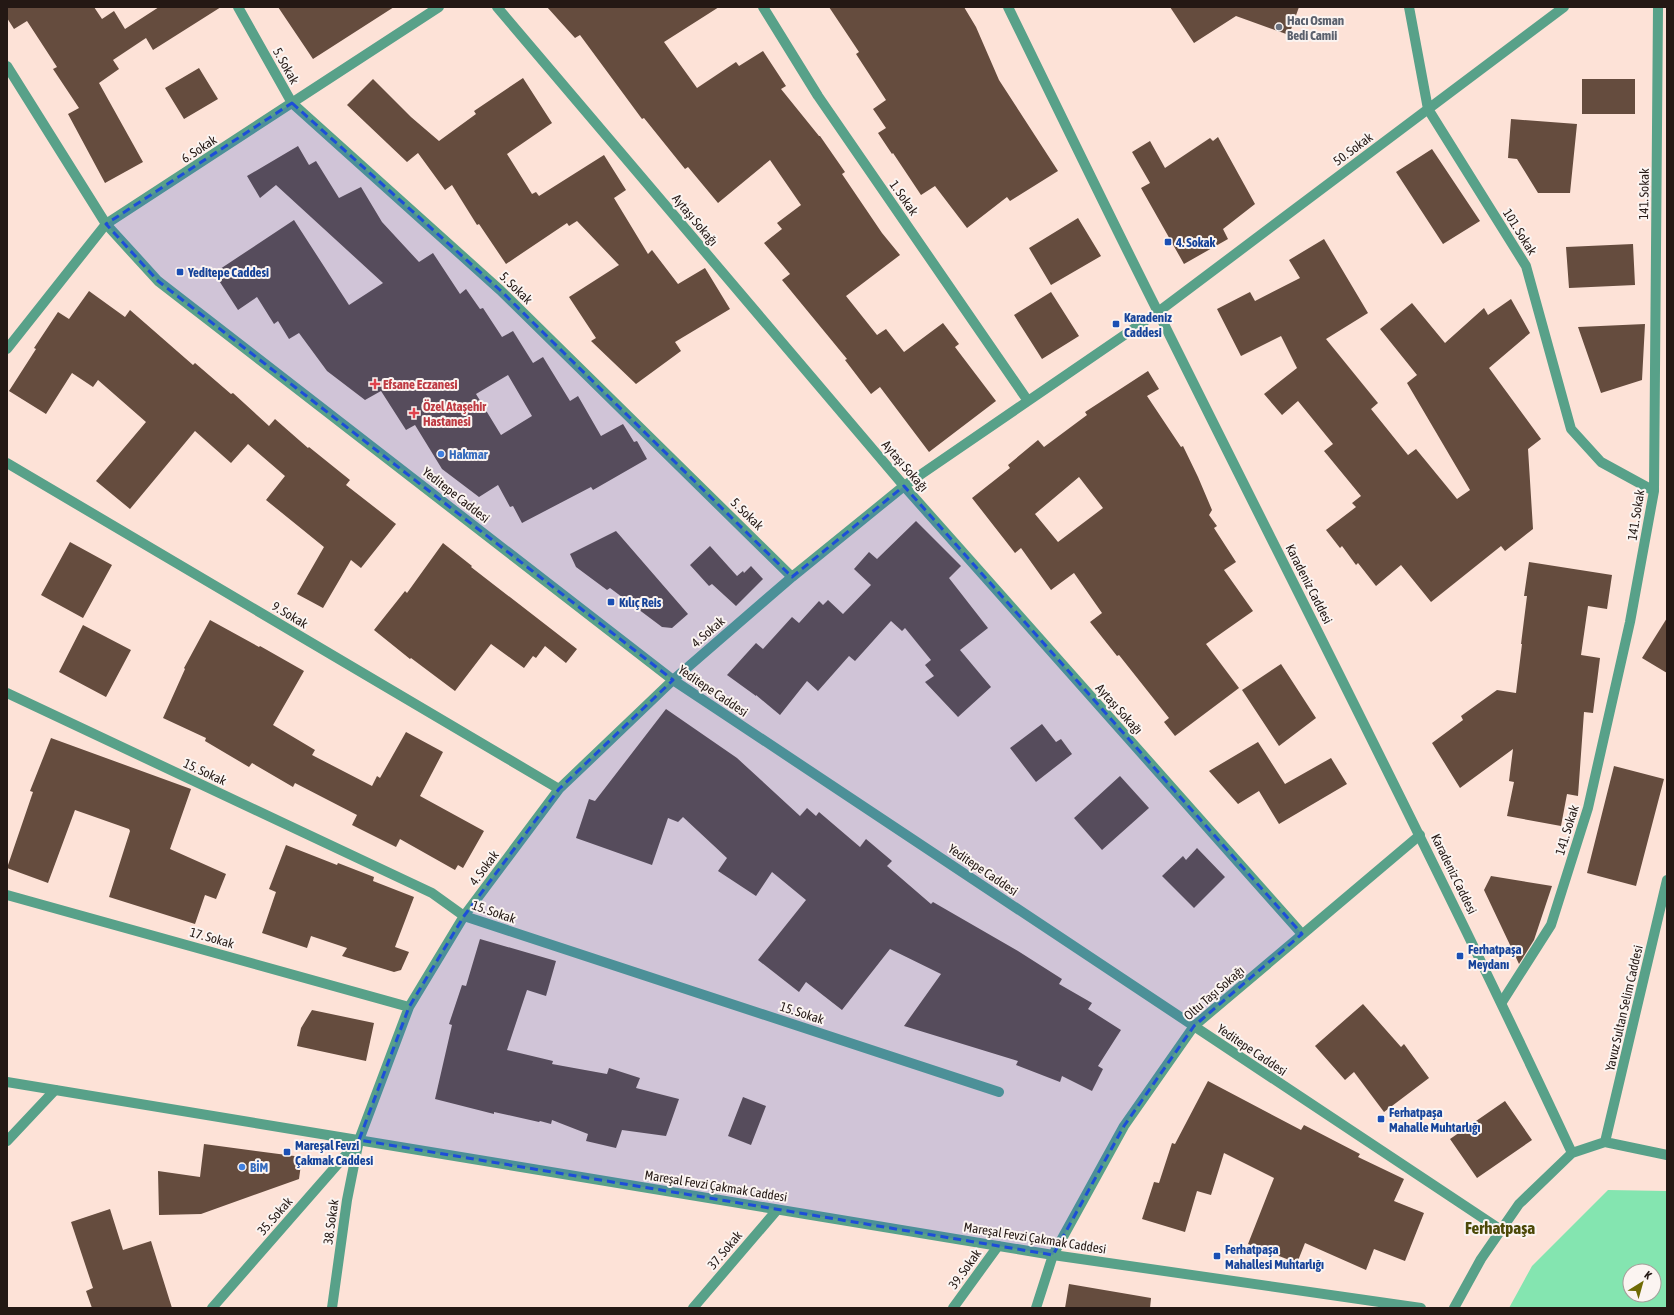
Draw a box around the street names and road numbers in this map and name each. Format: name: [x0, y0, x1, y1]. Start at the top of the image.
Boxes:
street label: 5. Sokak: [270, 45, 302, 87]
street label: 50. Sokak: [1330, 129, 1376, 169]
street label: 6. Sokak: [178, 132, 220, 166]
street label: 141. Sokak: [1636, 168, 1652, 220]
street label: 1. Sokak: [887, 178, 922, 219]
street label: Aytaşı Sokağı: [669, 191, 721, 249]
street label: 101. Sokak: [1500, 206, 1540, 258]
street label: 5. Sokak: [497, 269, 536, 307]
street label: Aytaşı Sokağı: [879, 437, 931, 495]
street label: Yeditepe Caddesi: [419, 464, 493, 526]
street label: 141. Sokak: [1625, 488, 1647, 542]
street label: 5. Sokak: [728, 495, 767, 533]
street label: Karadeniz Caddesi: [1283, 542, 1336, 626]
street label: 9. Sokak: [269, 598, 311, 632]
street label: 4. Sokak: [688, 613, 728, 651]
street label: Yeditepe Caddesi: [675, 662, 751, 720]
street label: Aytaşı Sokağı: [1092, 681, 1146, 737]
street label: 15. Sokak: [181, 756, 229, 789]
street label: 141. Sokak: [1552, 803, 1582, 857]
street label: Karadeniz Caddesi: [1428, 831, 1480, 917]
street label: Yeditepe Caddesi: [945, 841, 1021, 899]
street label: 4. Sokak: [466, 848, 502, 888]
street label: 15. Sokak: [470, 898, 518, 927]
street label: 17. Sokak: [188, 925, 236, 952]
street label: Yavuz Sultan Selim Caddesi: [1602, 944, 1646, 1072]
street label: Oltu Taşı Sokağı: [1181, 963, 1247, 1023]
street label: 15. Sokak: [778, 999, 826, 1027]
street label: Yeditepe Caddesi: [1214, 1021, 1290, 1079]
street label: Mareşal Fevzi Çakmak Caddesi: [644, 1167, 788, 1205]
street label: 35. Sokak: [254, 1194, 296, 1238]
street label: 38. Sokak: [320, 1198, 342, 1246]
street label: Mareşal Fevzi Çakmak Caddesi: [963, 1219, 1107, 1257]
street label: 37. Sokak: [705, 1228, 746, 1272]
street label: 39. Sokak: [946, 1246, 985, 1292]

